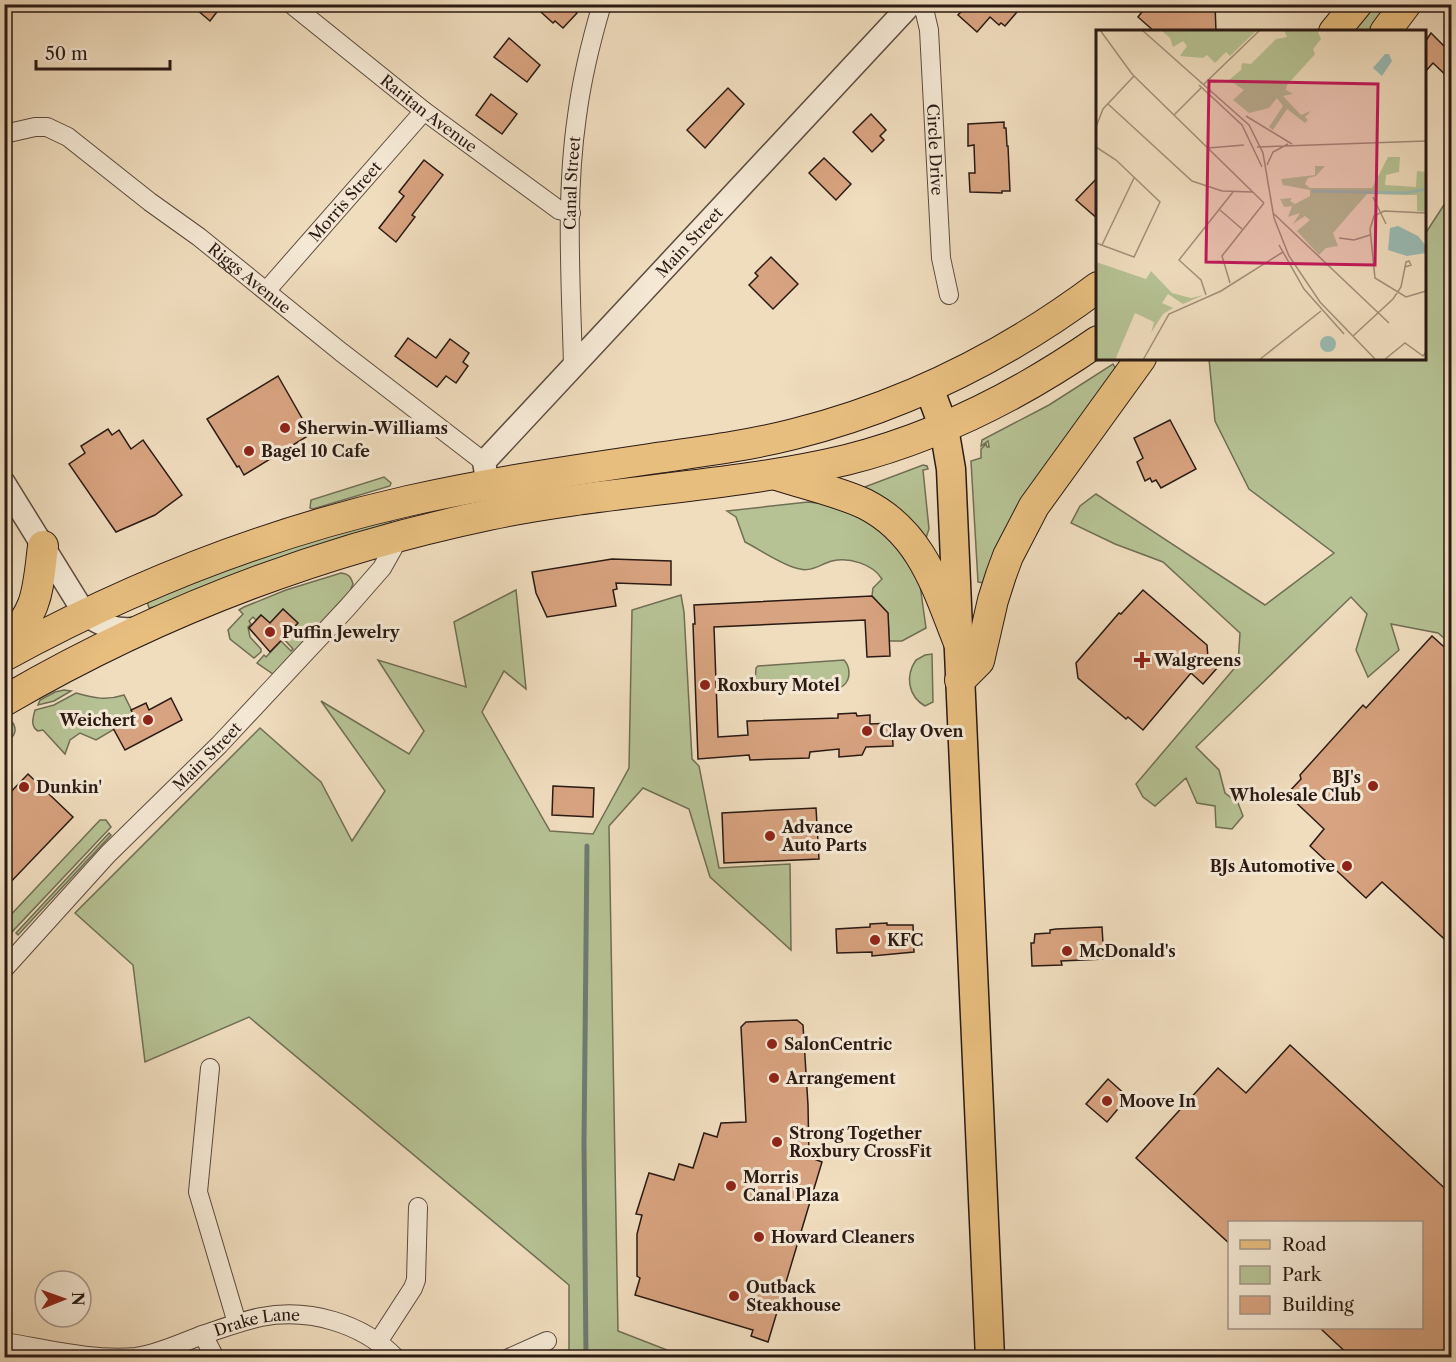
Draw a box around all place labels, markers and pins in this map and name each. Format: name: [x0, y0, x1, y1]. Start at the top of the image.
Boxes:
place label: Sherwin-Williams: [297, 418, 448, 438]
marker: Sherwin-Williams: [278, 421, 292, 435]
place label: Bagel 10 Cafe: [261, 441, 370, 461]
marker: Bagel 10 Cafe: [242, 444, 256, 458]
place label: Puffin Jewelry: [282, 622, 401, 642]
marker: Puffin Jewelry: [263, 625, 277, 639]
place label: Walgreens: [1153, 650, 1241, 670]
marker: Walgreens: [1135, 653, 1149, 667]
place label: Roxbury Motel: [717, 675, 840, 695]
marker: Roxbury Motel: [698, 678, 712, 692]
place label: Weichert: [58, 710, 137, 730]
marker: Weichert: [141, 713, 155, 727]
place label: Clay Oven: [879, 721, 964, 741]
marker: Clay Oven: [860, 724, 874, 738]
place label: BJ's Wholesale Club: [1228, 767, 1361, 805]
place label: Dunkin': [36, 777, 102, 797]
marker: BJ's Wholesale Club: [1366, 779, 1380, 793]
marker: Dunkin': [17, 780, 31, 794]
place label: Advance Auto Parts: [781, 817, 867, 855]
marker: Advance Auto Parts: [763, 829, 777, 843]
place label: BJs Automotive: [1210, 856, 1335, 876]
marker: BJs Automotive: [1340, 859, 1354, 873]
place label: KFC: [887, 930, 923, 950]
marker: KFC: [868, 933, 882, 947]
place label: McDonald's: [1079, 941, 1176, 961]
marker: McDonald's: [1060, 944, 1074, 958]
place label: SalonCentric: [784, 1034, 892, 1054]
marker: SalonCentric: [765, 1037, 779, 1051]
place label: Arrangement: [785, 1068, 896, 1088]
marker: Arrangement: [767, 1071, 781, 1085]
place label: Moove In: [1119, 1091, 1196, 1111]
marker: Moove In: [1100, 1094, 1114, 1108]
place label: Strong Together Roxbury CrossFit: [789, 1123, 932, 1161]
marker: Strong Together Roxbury CrossFit: [770, 1135, 784, 1149]
place label: Morris Canal Plaza: [743, 1167, 840, 1205]
marker: Morris Canal Plaza: [724, 1179, 738, 1193]
place label: Howard Cleaners: [771, 1227, 915, 1247]
marker: Howard Cleaners: [752, 1230, 766, 1244]
place label: Outback Steakhouse: [746, 1277, 841, 1315]
marker: Outback Steakhouse: [727, 1289, 741, 1303]

